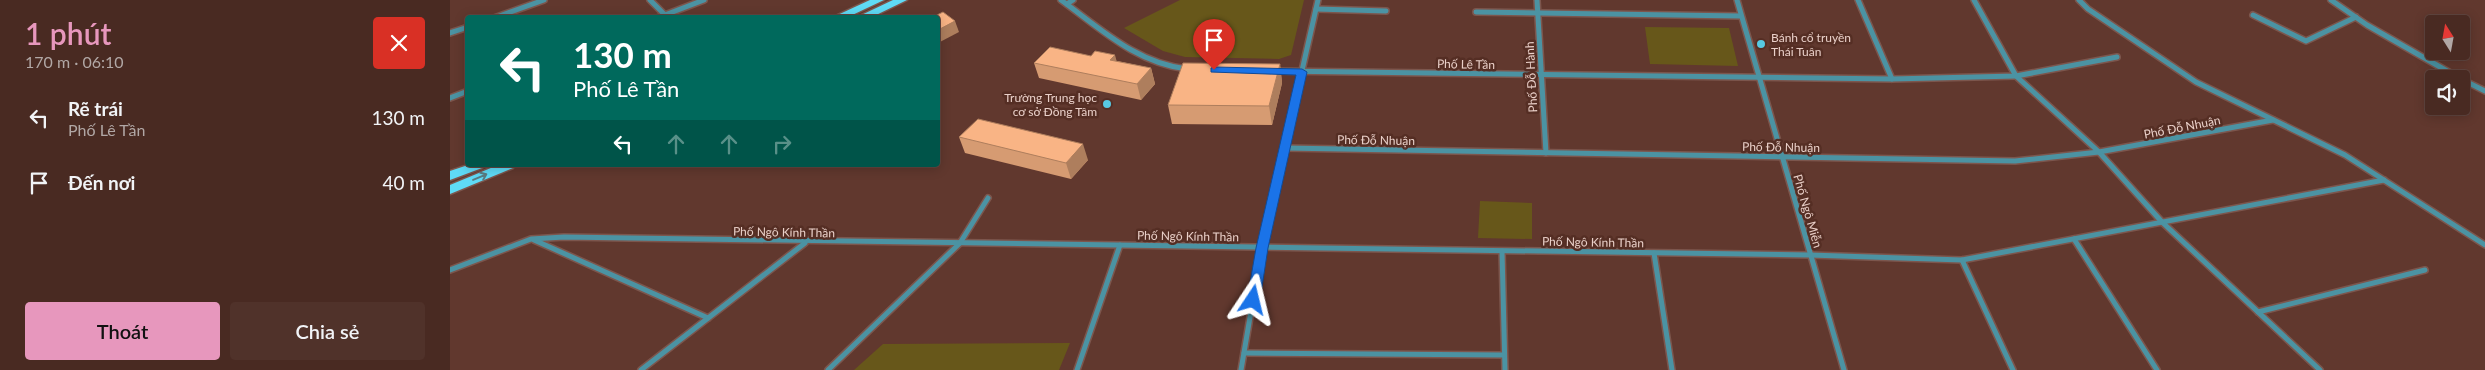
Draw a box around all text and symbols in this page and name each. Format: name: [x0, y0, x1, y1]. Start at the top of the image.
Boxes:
text: 1 phút: [25, 15, 111, 51]
north arrow: [2425, 15, 2470, 60]
map controls: [2425, 15, 2470, 115]
button: close: [373, 17, 425, 69]
pin: [1193, 19, 1235, 70]
icon: arrive: [1200, 26, 1228, 54]
place label: Bánh cổ truyền Thái Tuân: [1771, 30, 1851, 59]
text: 130 m: [573, 33, 672, 75]
icon: left: [490, 35, 555, 100]
marker: Bánh cổ truyền Thái Tuân: [1755, 38, 1767, 50]
street label: Phố Đỗ Hành: [1522, 41, 1540, 113]
text: 170 m · 06:10: [25, 52, 124, 71]
street label: Phố Lê Tần: [1437, 56, 1495, 72]
button: sound: [2425, 70, 2470, 115]
text: Phố Lê Tần: [573, 75, 679, 102]
place label: Trường Trung học cơ sở Đồng Tâm: [1004, 90, 1097, 119]
text: Rẽ trái: [68, 97, 123, 120]
marker: Trường Trung học cơ sở Đồng Tâm: [1101, 98, 1113, 110]
icon: left: [25, 104, 53, 132]
text: 130 m: [371, 106, 425, 129]
street label: Phố Đỗ Nhuận: [2142, 112, 2222, 142]
text: Phố Lê Tần: [68, 120, 145, 139]
icon: left: [609, 130, 637, 158]
icon: ahead: [662, 130, 690, 158]
icon: ahead: [715, 130, 743, 158]
icon: right: [768, 130, 796, 158]
street label: Phố Đỗ Nhuận: [1337, 132, 1415, 148]
street label: Phố Đỗ Nhuận: [1742, 139, 1820, 155]
icon: arrive: [25, 169, 53, 197]
text: Đến nơi: [68, 171, 135, 194]
text: 40 m: [382, 171, 425, 194]
one-way arrow: [472, 172, 487, 182]
street label: Phố Ngô Miễn: [1790, 173, 1826, 249]
street label: Phố Ngô Kính Thần: [733, 224, 835, 240]
street label: Phố Ngô Kính Thần: [1137, 228, 1239, 244]
street label: Phố Ngô Kính Thần: [1542, 234, 1644, 250]
position arrow: [1226, 273, 1278, 325]
button: Thoát: [25, 302, 220, 360]
button: Chia sẻ: [230, 302, 425, 360]

